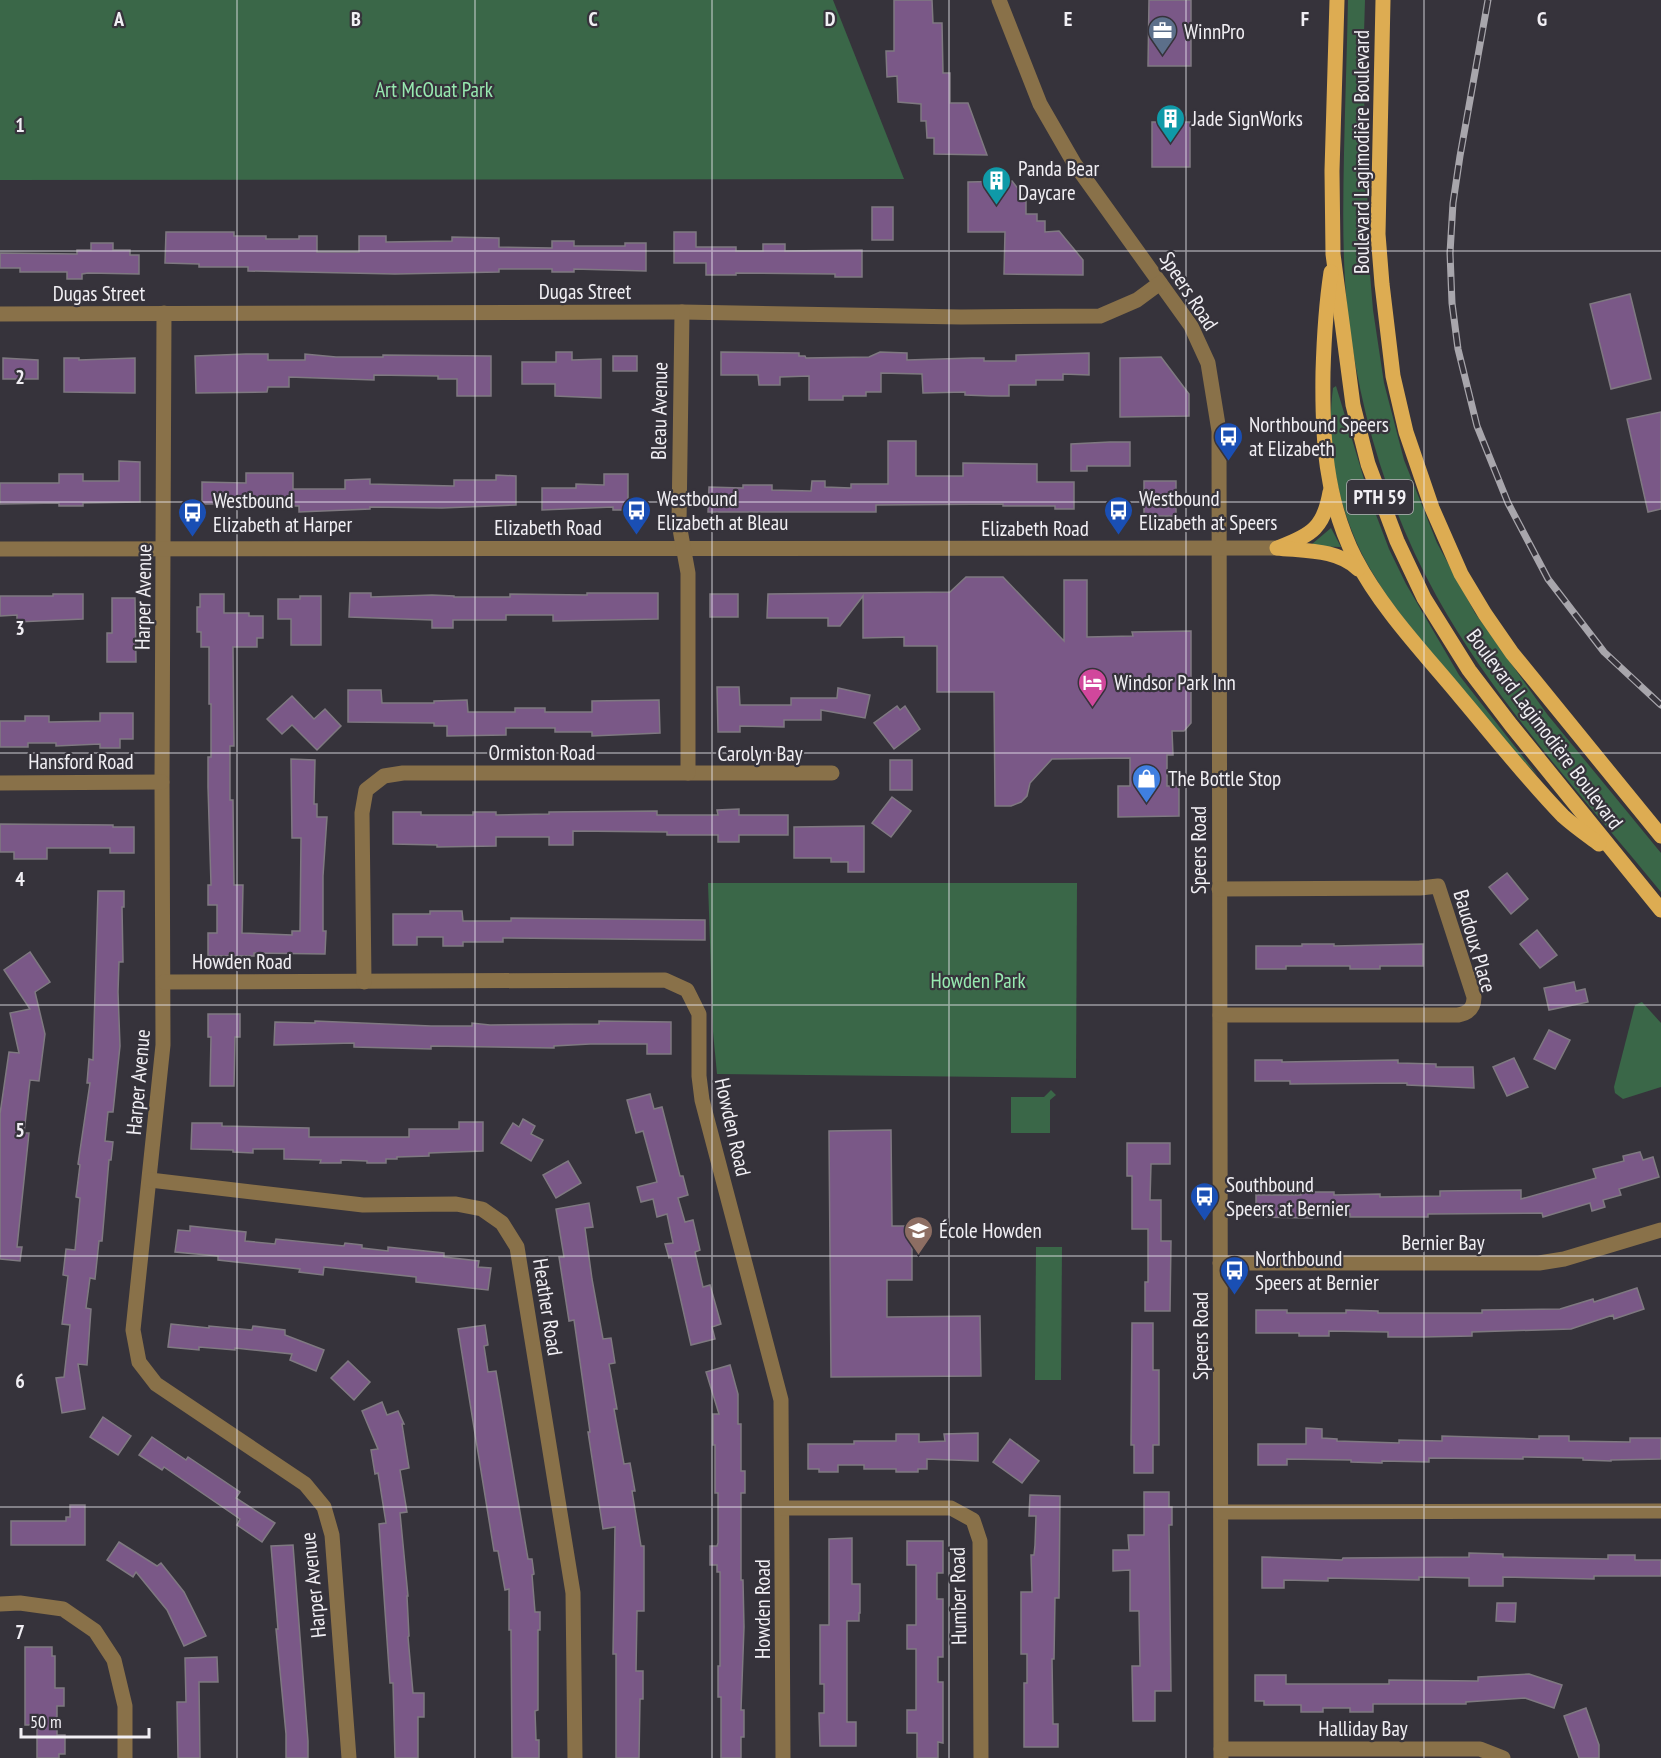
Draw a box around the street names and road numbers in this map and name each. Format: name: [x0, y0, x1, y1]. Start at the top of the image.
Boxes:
street label: Boulevard Lagimodière Boulevard: [1348, 30, 1375, 274]
street label: Speers Road: [1154, 247, 1224, 335]
street label: Dugas Street: [539, 278, 632, 305]
street label: Dugas Street: [53, 280, 146, 307]
street label: Bleau Avenue: [645, 362, 673, 460]
road number: PTH 59: [1347, 480, 1413, 514]
street label: Elizabeth Road: [494, 514, 602, 541]
street label: Elizabeth Road: [981, 515, 1089, 542]
street label: Harper Avenue: [129, 544, 157, 650]
street label: Boulevard Lagimodière Boulevard: [1461, 623, 1629, 835]
street label: Ormiston Road: [489, 739, 595, 766]
street label: Carolyn Bay: [717, 740, 803, 767]
street label: Hansford Road: [28, 748, 134, 775]
street label: Speers Road: [1185, 806, 1212, 894]
street label: Baudoux Place: [1447, 886, 1503, 996]
street label: Howden Road: [192, 948, 292, 975]
street label: Harper Avenue: [120, 1028, 156, 1136]
street label: Howden Road: [709, 1075, 757, 1179]
street label: Bernier Bay: [1401, 1229, 1485, 1256]
street label: Heather Road: [527, 1256, 569, 1358]
street label: Speers Road: [1187, 1292, 1214, 1380]
street label: Harper Avenue: [294, 1531, 332, 1639]
street label: Humber Road: [944, 1547, 972, 1645]
street label: Howden Road: [749, 1559, 776, 1659]
street label: Halliday Bay: [1318, 1715, 1408, 1742]

